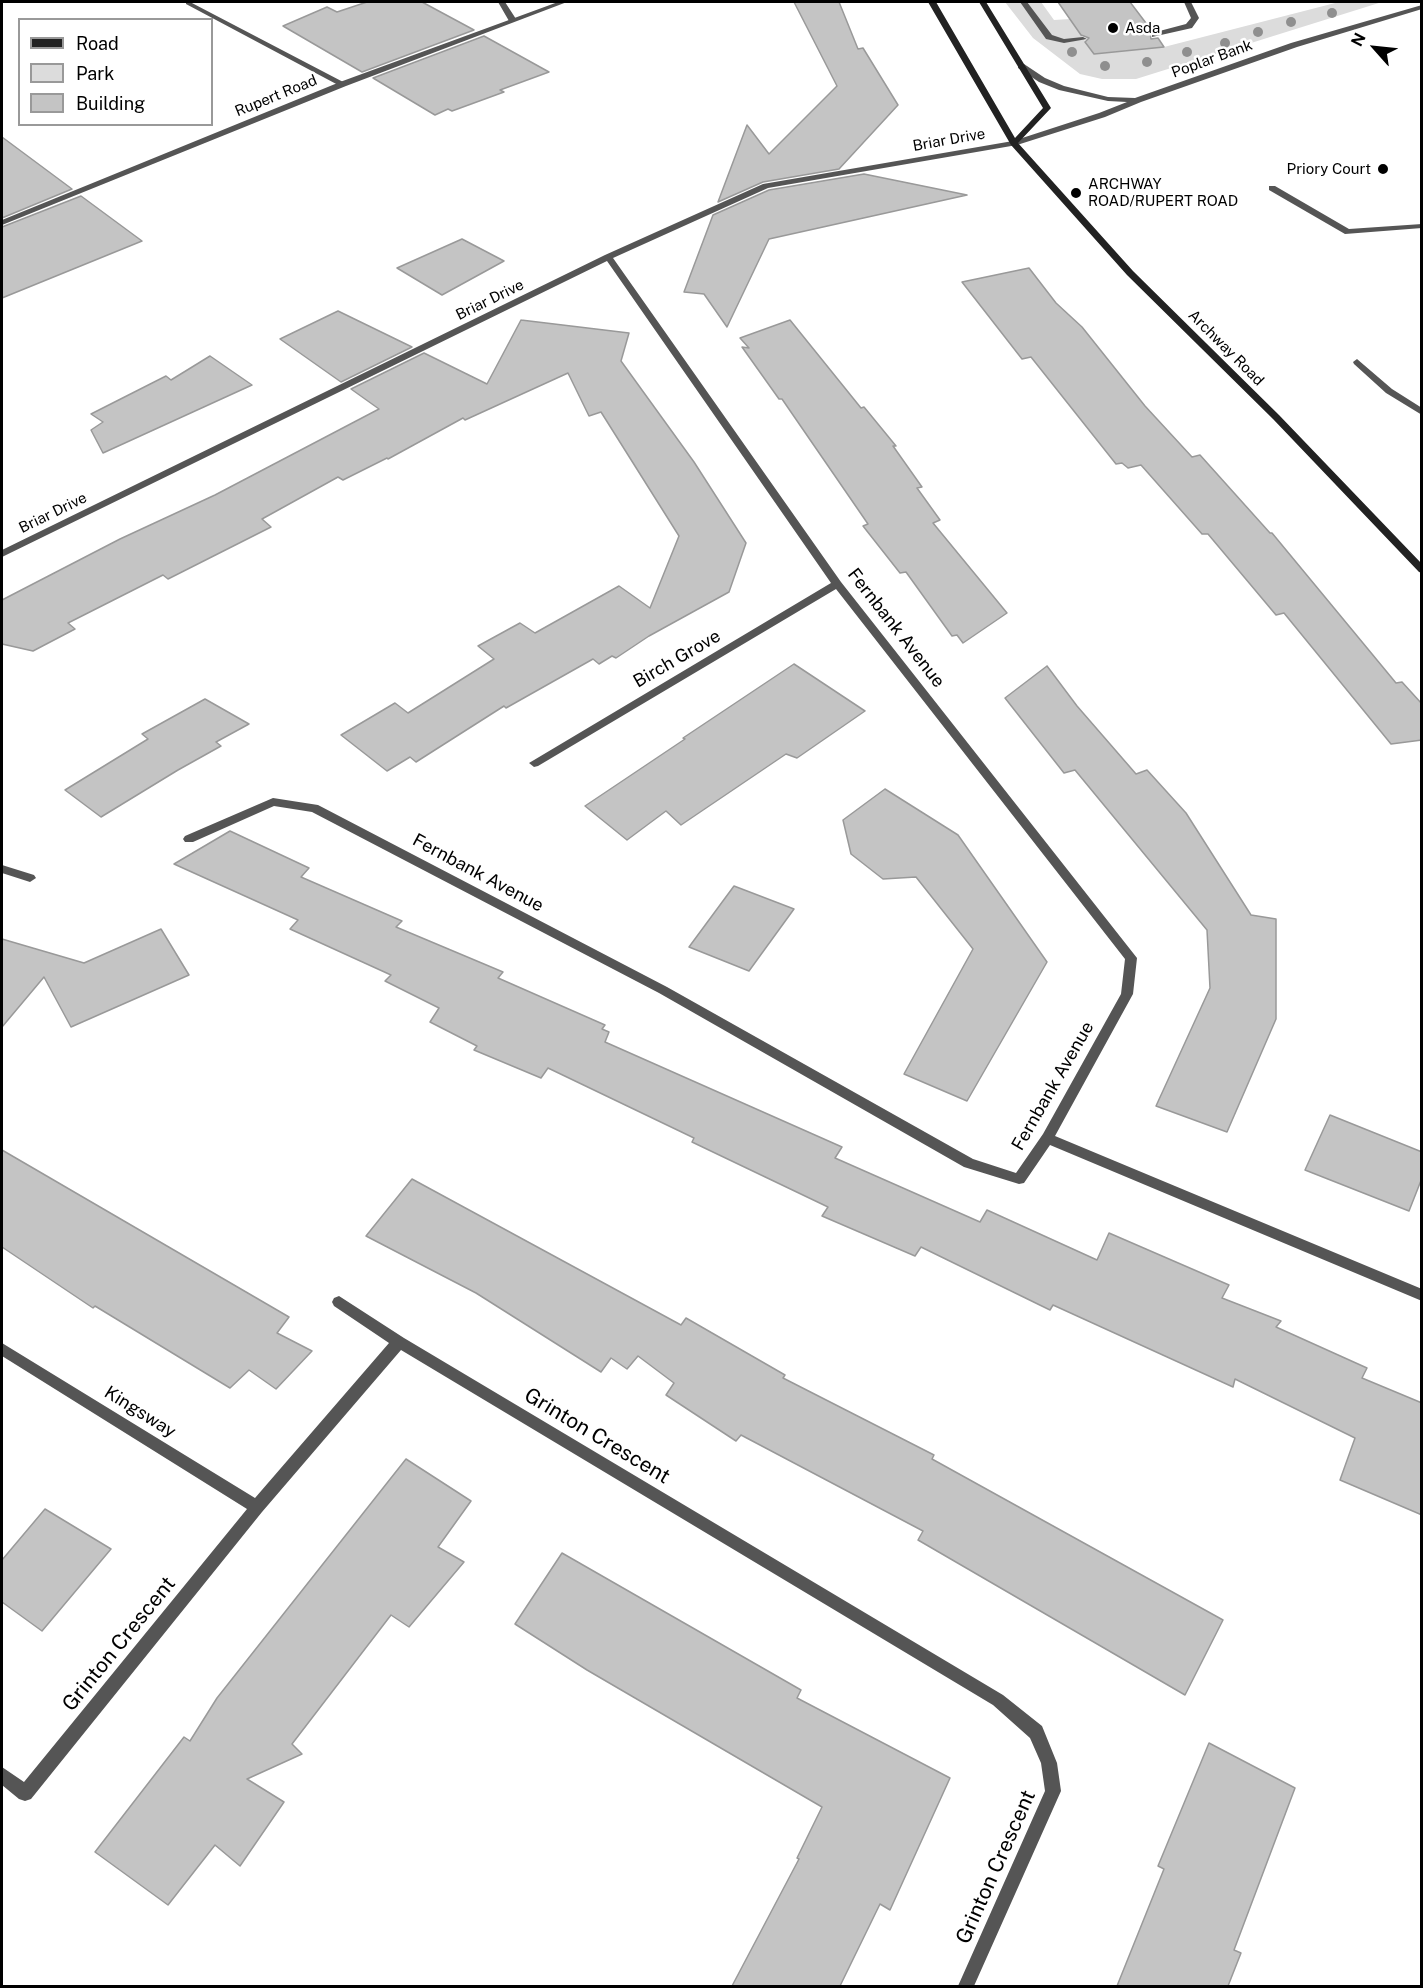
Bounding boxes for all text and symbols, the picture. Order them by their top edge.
legend [18,18,213,126]
north arrow [1345,18,1405,78]
place label: Asda [1125,19,1160,37]
marker: Asda [1106,21,1120,35]
text: N [1347,30,1370,49]
text: Road [76,33,119,54]
street label: Poplar Bank [1169,36,1255,82]
text: Park [76,63,114,84]
street label: Rupert Road [232,71,320,121]
text: Building [76,93,145,114]
street label: Briar Drive [911,125,987,155]
place label: Priory Court [1287,160,1371,178]
marker: Priory Court [1376,162,1390,176]
place label: ARCHWAY ROAD/RUPERT ROAD [1088,175,1238,210]
marker: ARCHWAY ROAD/RUPERT ROAD [1069,186,1083,200]
street label: Briar Drive [453,276,527,324]
street label: Archway Road [1184,306,1268,390]
street label: Briar Drive [16,489,90,537]
street label: Fernbank Avenue [843,564,949,692]
street label: Birch Grove [630,625,724,693]
street label: Fernbank Avenue [409,829,547,917]
street label: Fernbank Avenue [1007,1018,1099,1154]
street label: Kingsway [100,1382,180,1442]
street label: Grinton Crescent [520,1383,674,1489]
street label: Grinton Crescent [57,1572,181,1716]
street label: Grinton Crescent [951,1786,1041,1948]

